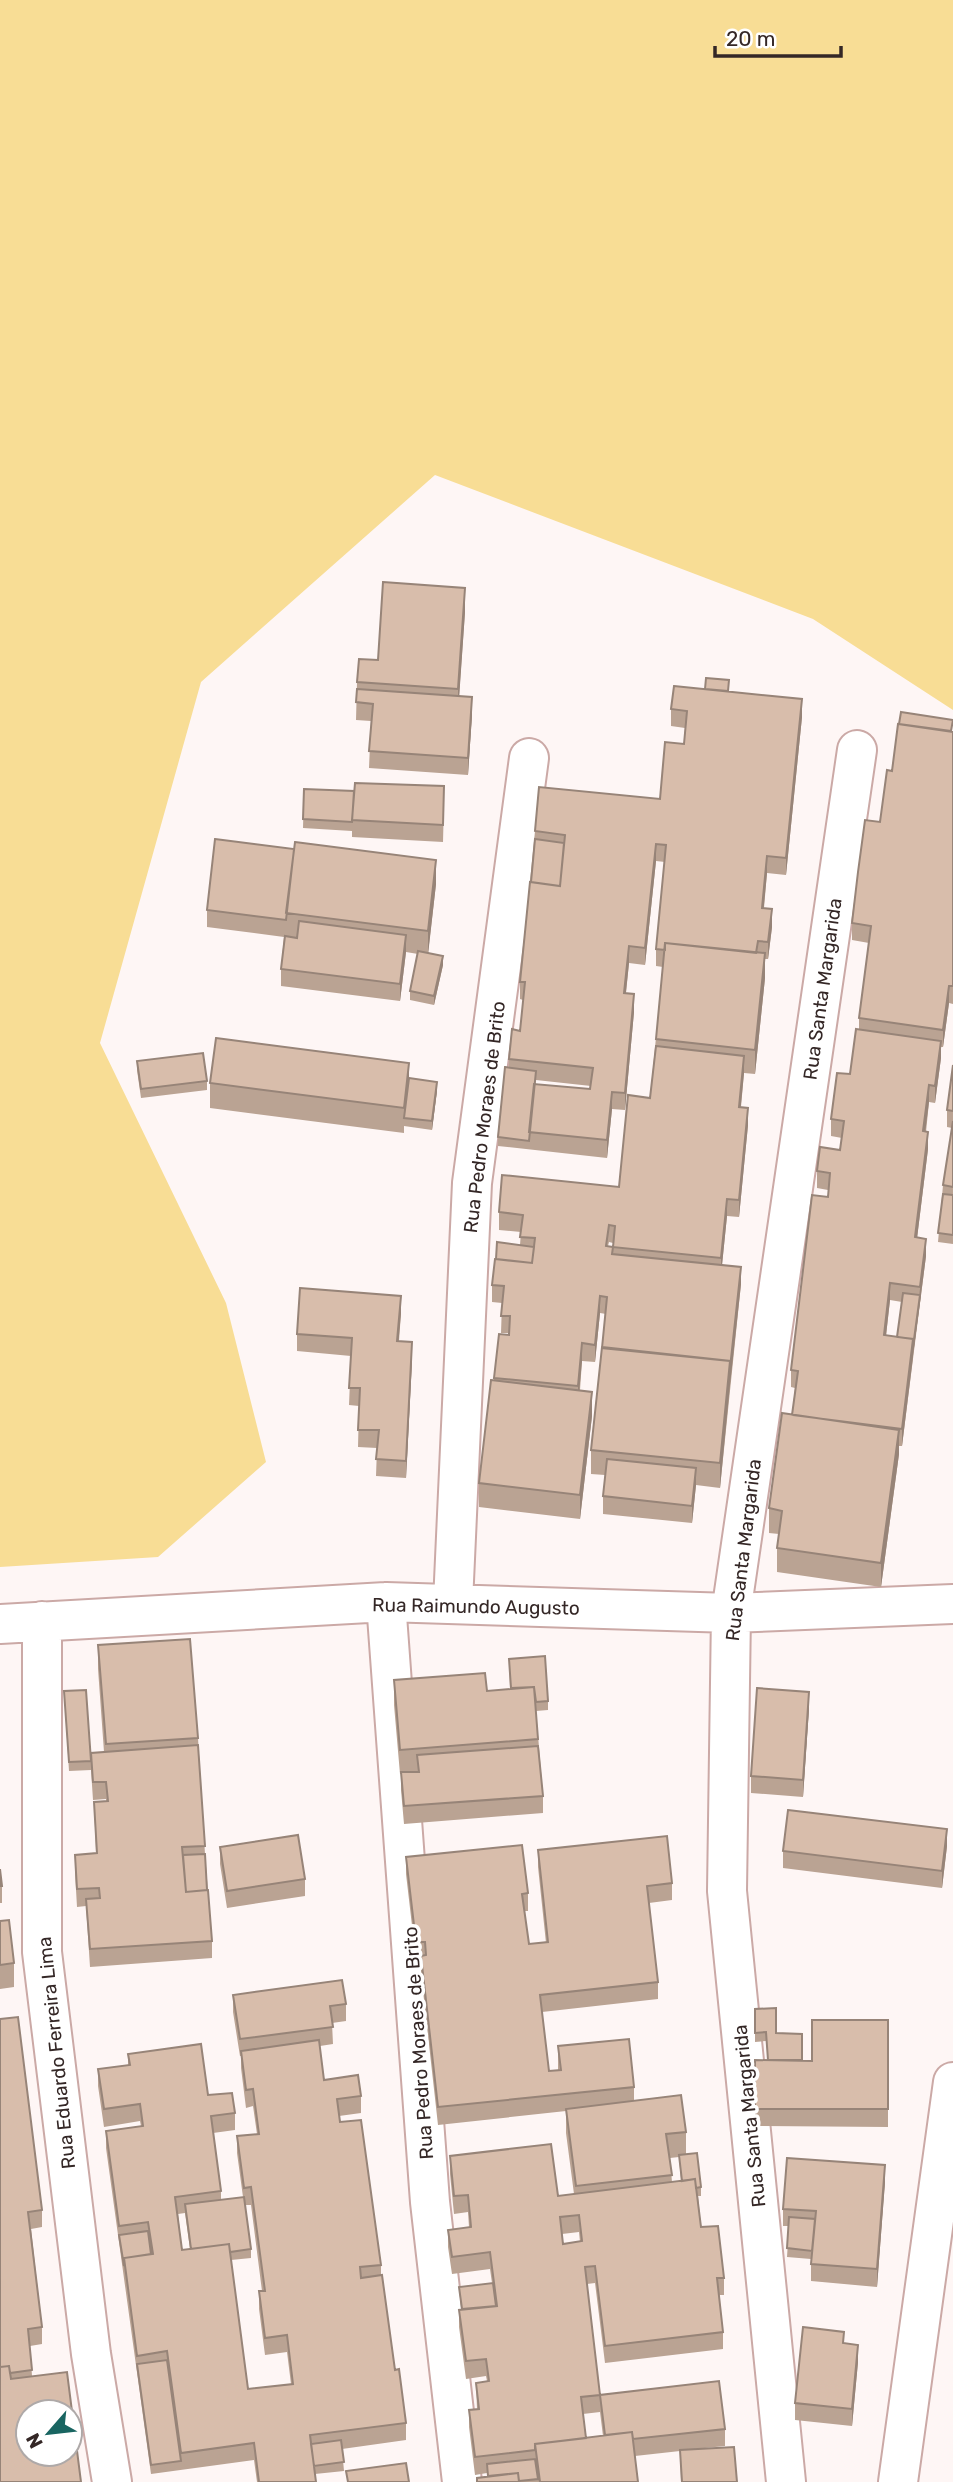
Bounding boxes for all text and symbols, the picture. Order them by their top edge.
scale bar [715,14,841,58]
text: 20 m [726,26,775,51]
street label: Rua Santa Margarida [798,897,847,1081]
street label: Rua Pedro Moraes de Brito [459,1000,510,1234]
street label: Rua Santa Margarida [721,1458,766,1642]
street label: Rua Raimundo Augusto [372,1593,580,1620]
street label: Rua Pedro Moraes de Brito [399,1926,438,2160]
street label: Rua Eduardo Ferreira Lima [33,1936,80,2170]
street label: Rua Santa Margarida [728,2024,771,2208]
north arrow [14,2398,84,2468]
text: N [21,2429,48,2452]

